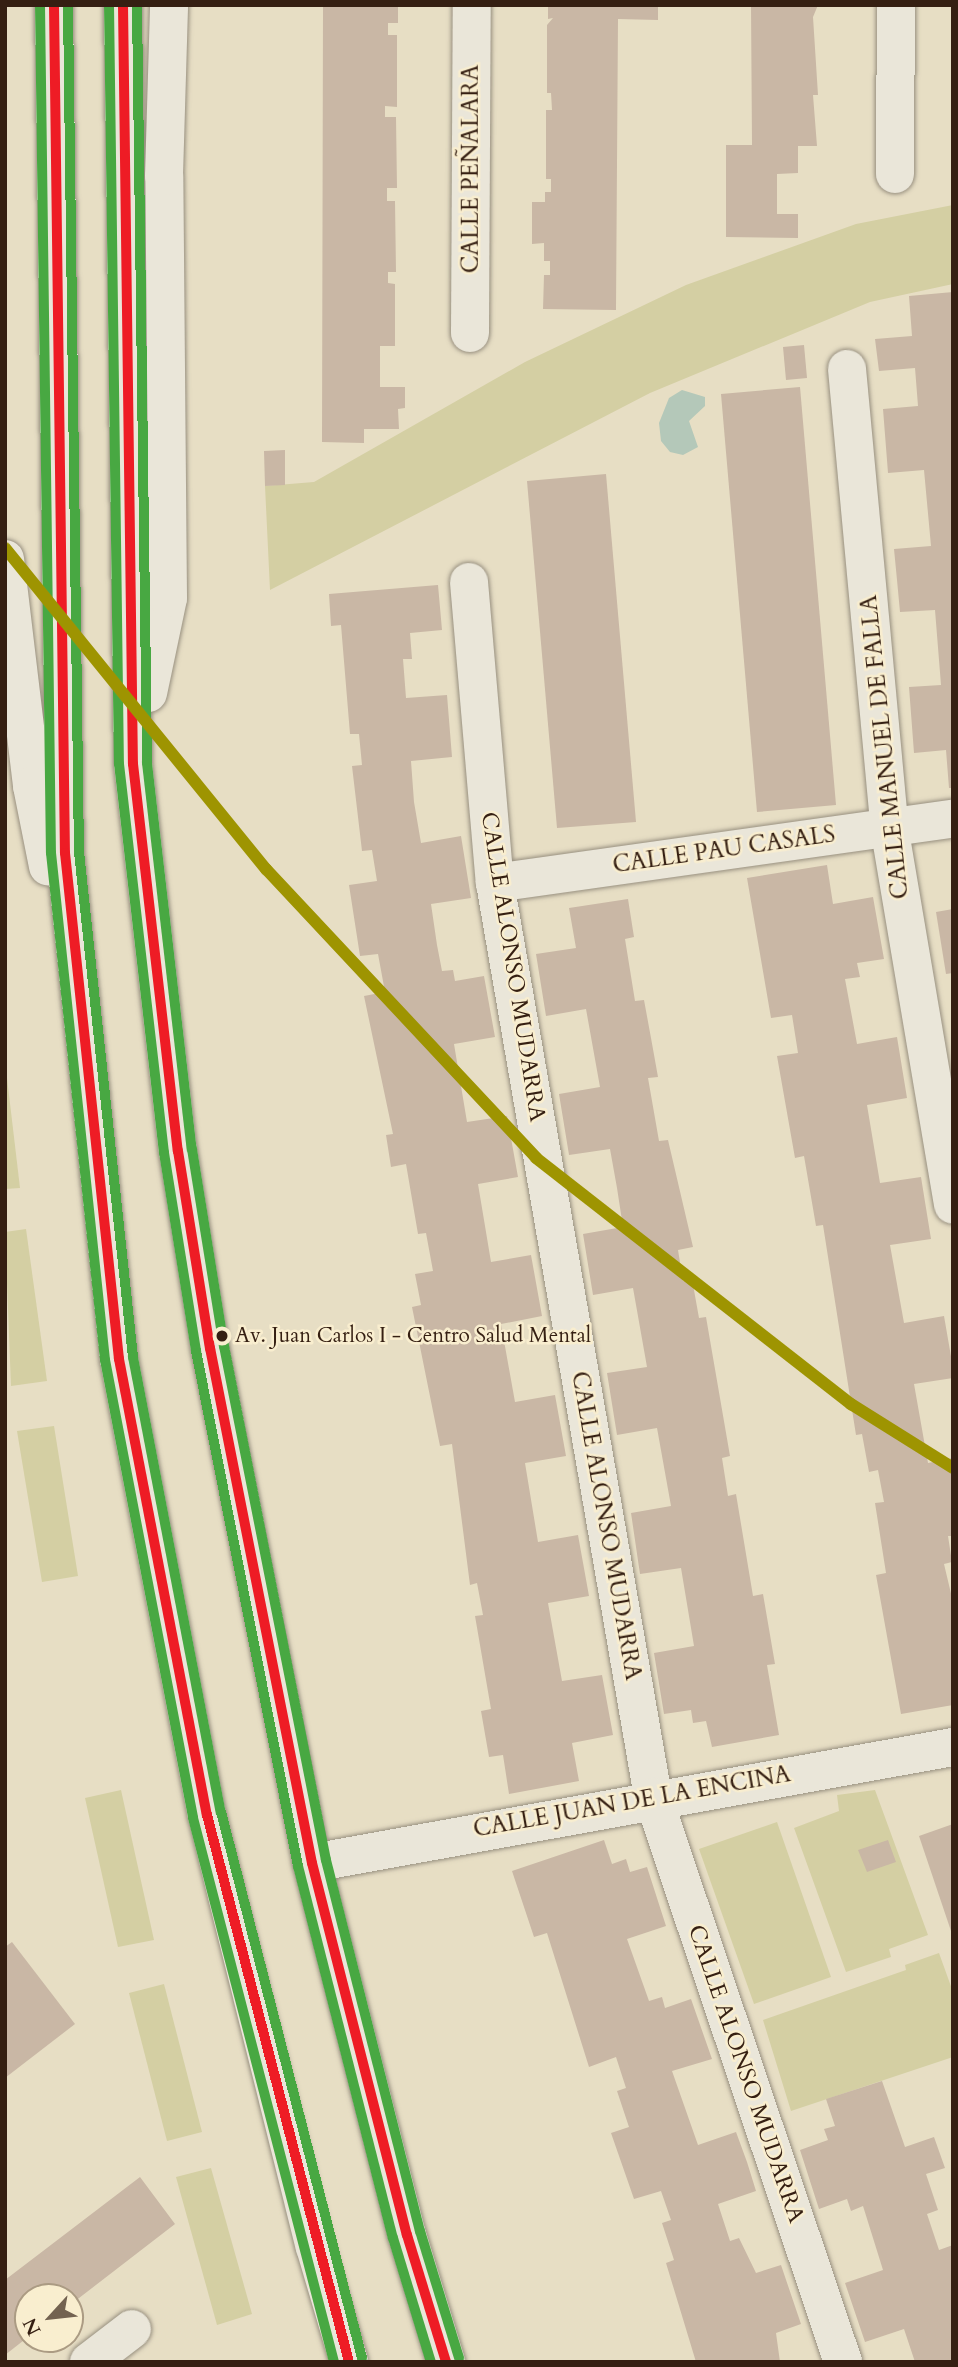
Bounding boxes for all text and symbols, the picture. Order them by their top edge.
street label: CALLE PEÑALARA [457,65,485,273]
street label: CALLE MANUEL DE FALLA [855,594,915,900]
street label: CALLE ALONSO MUDARRA [475,810,551,1124]
street label: CALLE PAU CASALS [611,821,837,879]
place label: Av. Juan Carlos I - Centro Salud Mental [235,1323,591,1349]
marker: Av. Juan Carlos I - Centro Salud Mental [215,1329,229,1343]
street label: CALLE ALONSO MUDARRA [565,1369,647,1683]
street label: CALLE JUAN DE LA ENCINA [471,1760,793,1844]
street label: CALLE ALONSO MUDARRA [682,1921,810,2227]
north arrow [14,2283,84,2353]
text: N [17,2313,47,2340]

